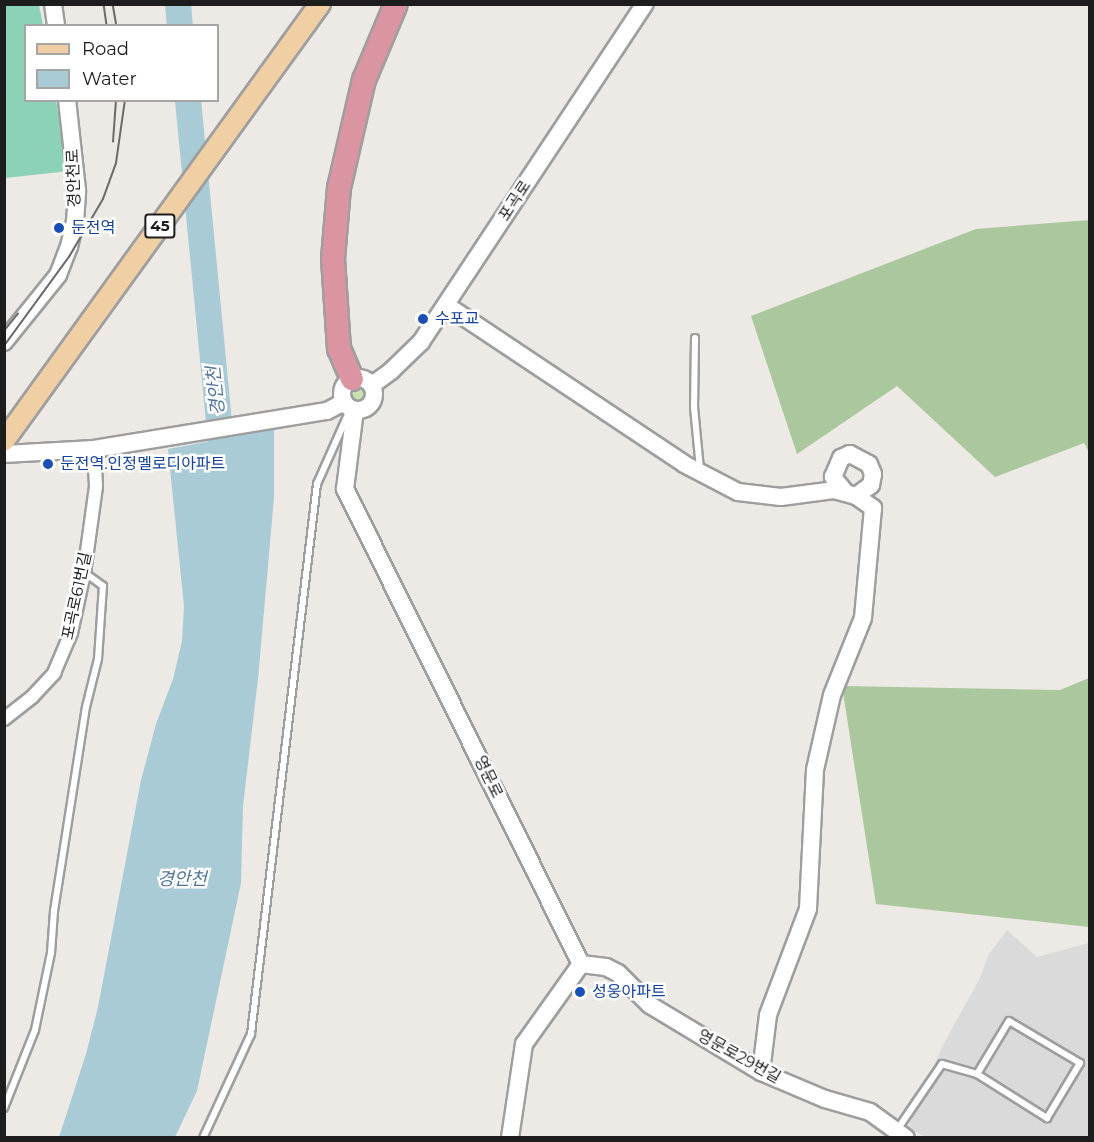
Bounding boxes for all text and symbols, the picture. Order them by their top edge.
legend [24,24,219,102]
text: Road [82,38,129,60]
text: Water [82,68,137,90]
street label: 경안천로 [63,148,85,208]
street label: 포곡로 [495,177,535,225]
road number: 45 [144,214,176,238]
place label: 둔전역 [71,218,115,238]
marker: 둔전역 [52,221,66,235]
place label: 수포교 [435,309,479,329]
marker: 수포교 [416,312,430,326]
water label: 경안천 [203,365,229,417]
place label: 둔전역.인정멜로디아파트 [60,454,225,474]
marker: 둔전역.인정멜로디아파트 [41,457,55,471]
street label: 포곡로61번길 [58,550,96,642]
street label: 영문로 [470,753,506,801]
water label: 경안천 [157,868,207,890]
place label: 성웅아파트 [592,982,666,1002]
marker: 성웅아파트 [573,985,587,999]
street label: 영문로29번길 [694,1026,784,1088]

